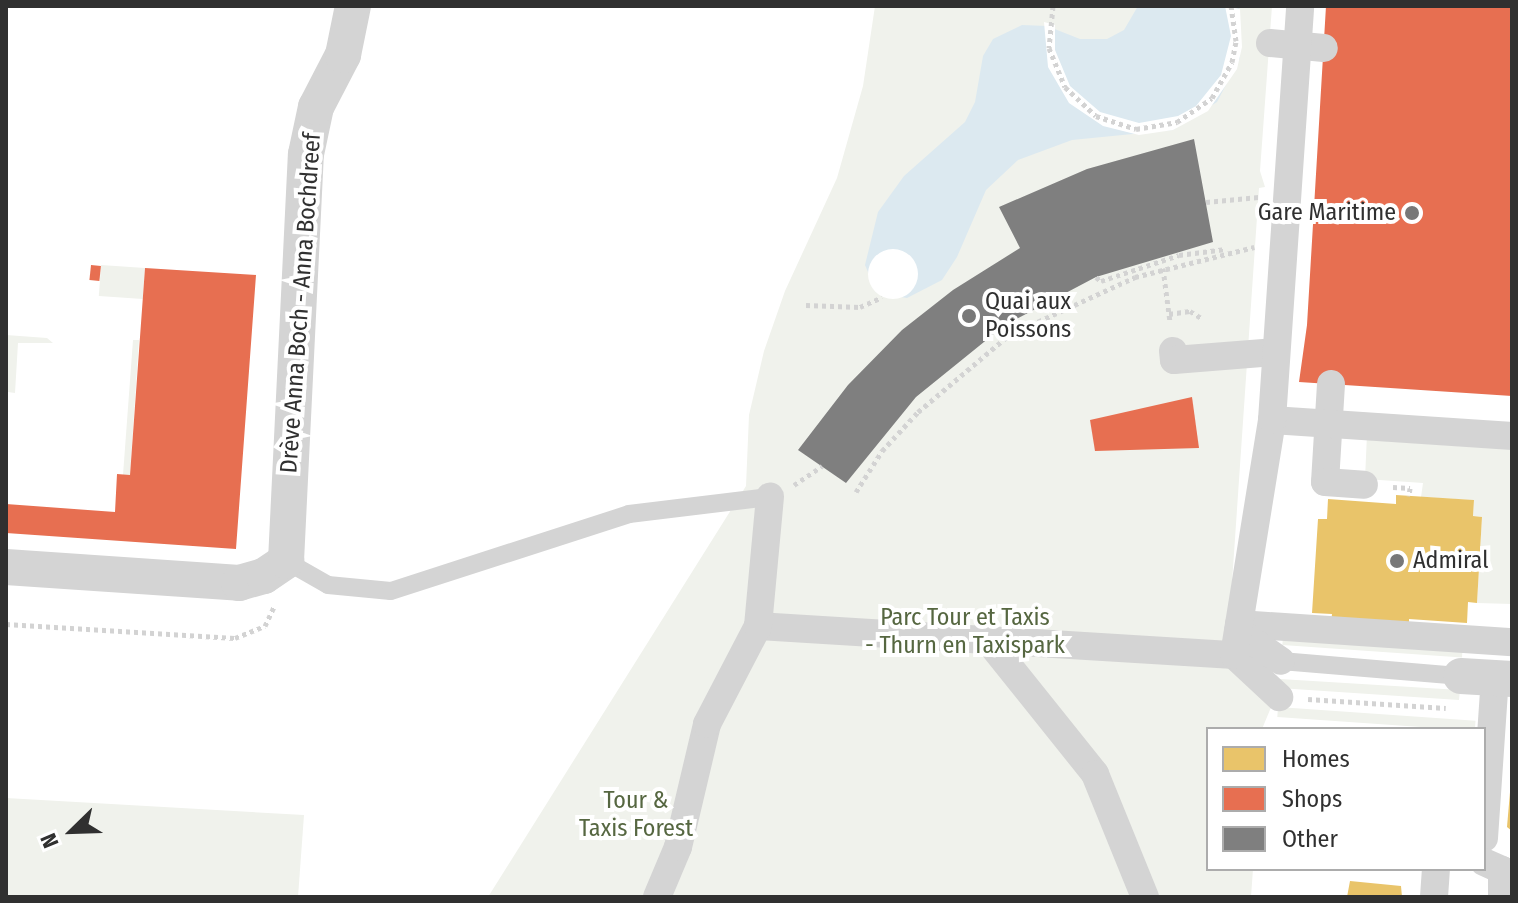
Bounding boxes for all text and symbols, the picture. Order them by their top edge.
street label: Drève Anna Boch - Anna Bochdreef [275,132,327,474]
place label: Gare Maritime [1258,199,1396,227]
marker: Gare Maritime [1403,204,1421,222]
place label: Quai aux Poissons [985,288,1071,344]
marker: Quai aux Poissons [960,307,978,325]
place label: Admiral [1413,547,1488,575]
marker: Admiral [1388,552,1406,570]
park label: Parc Tour et Taxis - Thurn en Taxispark [865,604,1065,660]
legend [1206,727,1486,871]
text: Homes [1282,745,1350,773]
text: Shops [1282,785,1342,813]
park label: Tour & Taxis Forest [579,787,693,843]
north arrow [32,791,112,871]
text: Other [1282,825,1338,853]
text: N [34,829,64,852]

